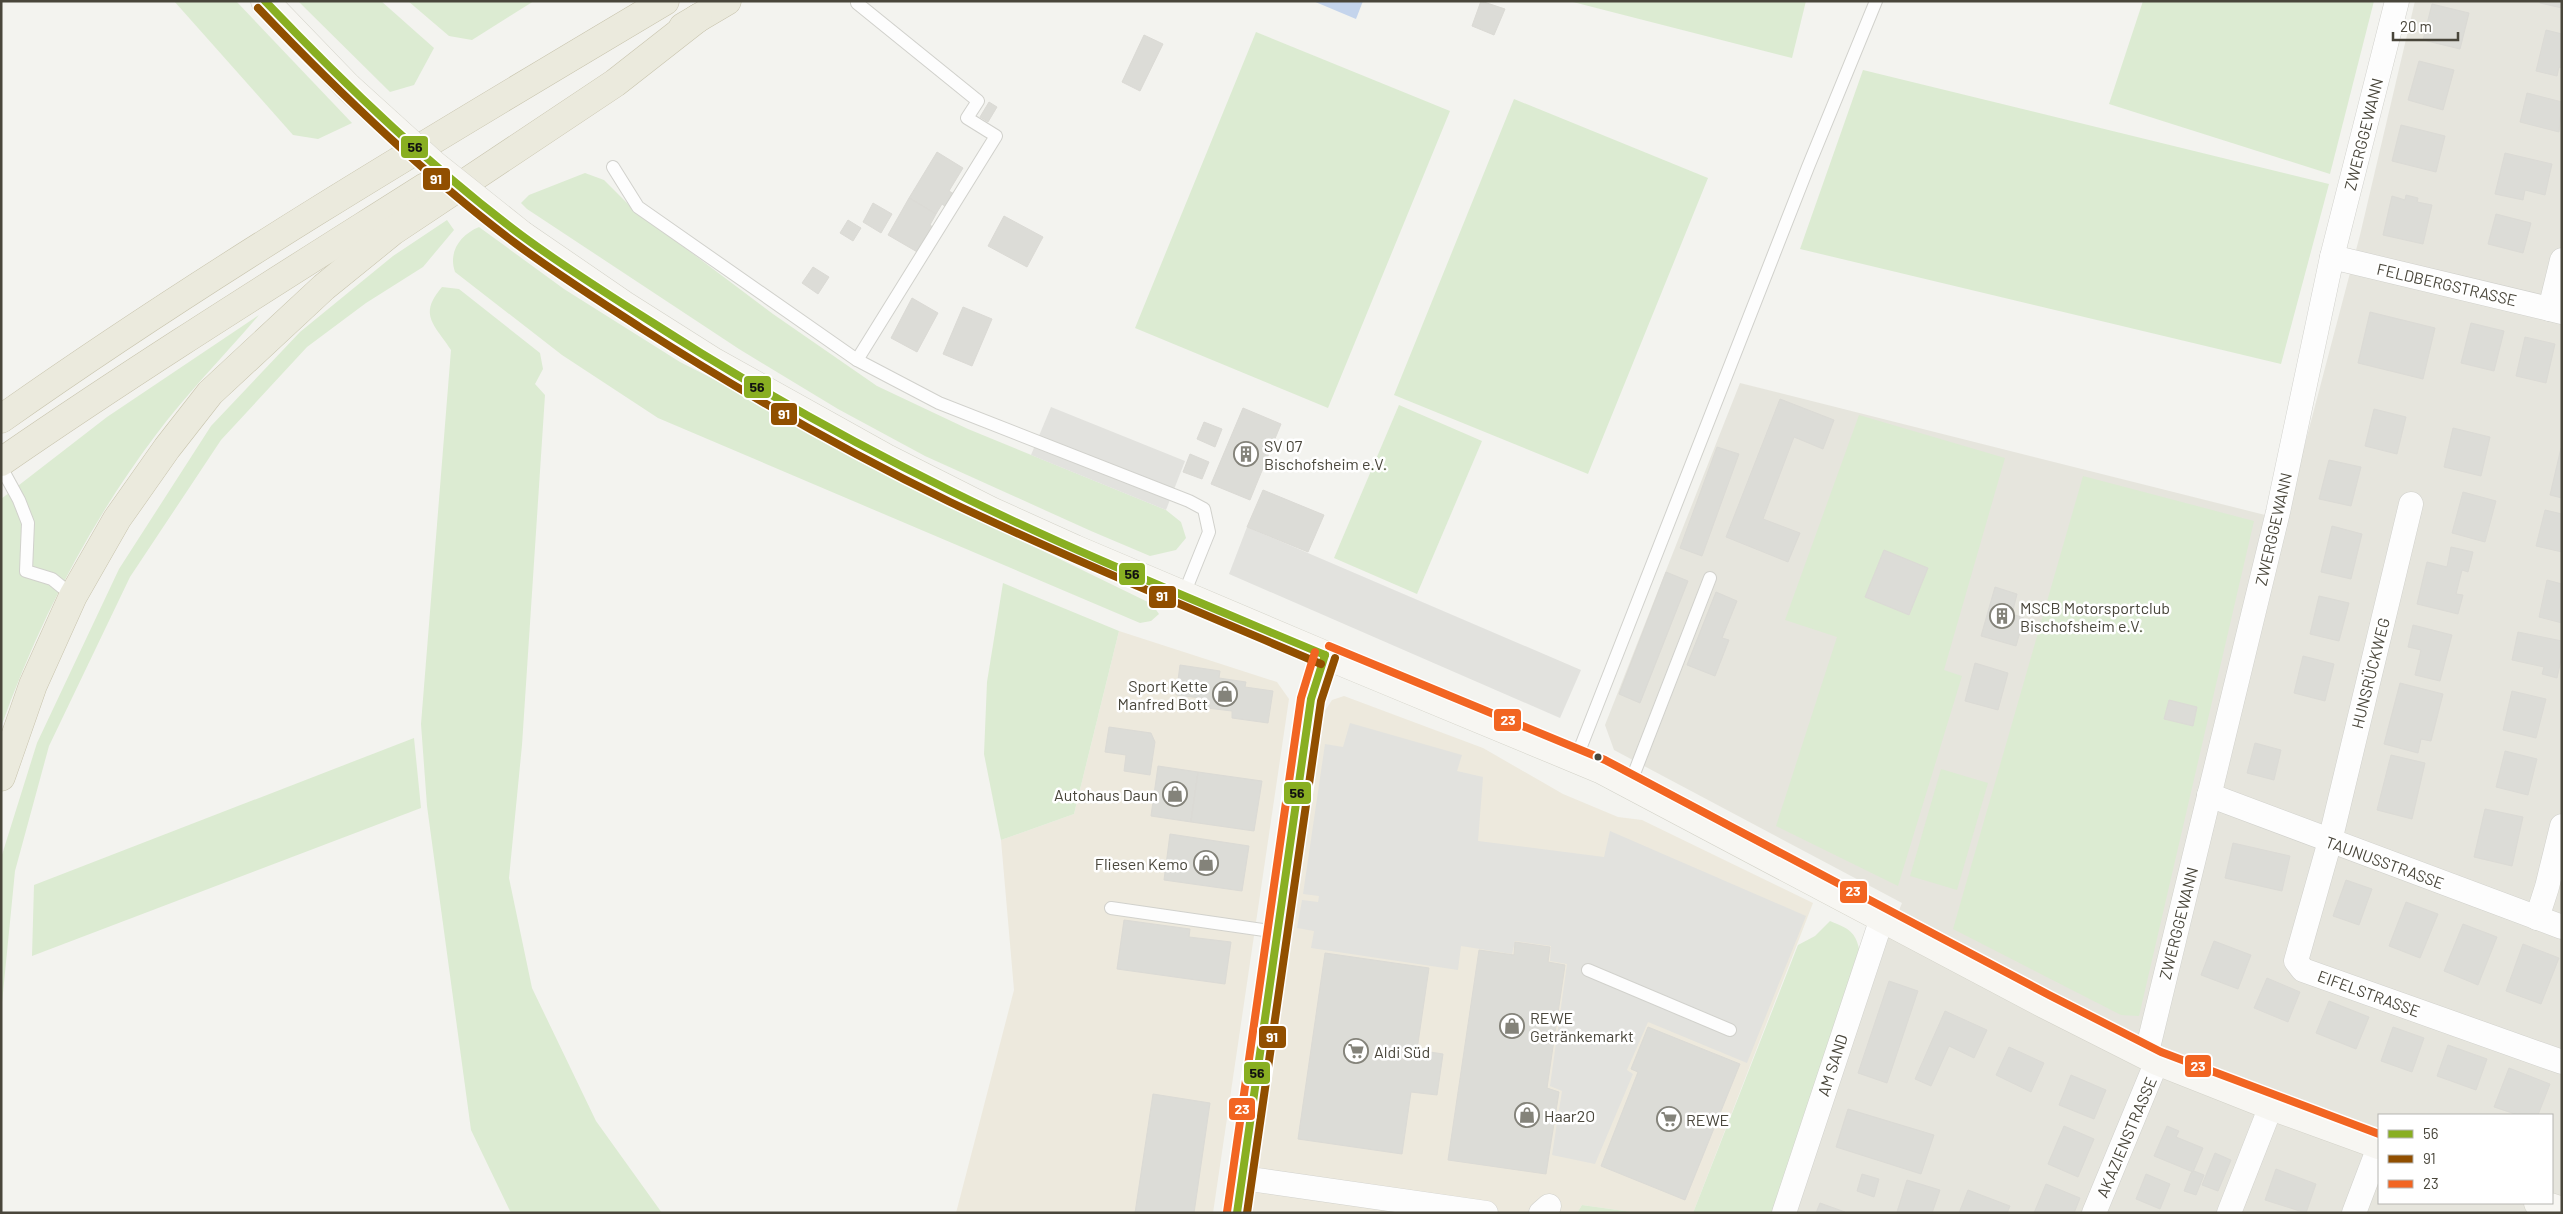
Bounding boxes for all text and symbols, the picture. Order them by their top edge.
scale bar [2393,10,2458,42]
text: 20 m [2400,17,2432,35]
street label: ZWERGGEWANN [2340,76,2386,192]
line badge: 56 [400,135,429,159]
text: 56 [407,138,423,155]
line badge: 91 [422,167,451,191]
text: 91 [430,170,442,187]
street label: FELDBERGSTRASSE [2375,259,2519,309]
line badge: 56 [743,375,772,399]
text: 56 [749,378,765,395]
line badge: 91 [770,402,798,426]
text: 91 [778,405,790,422]
place label: SV 07 Bischofsheim e.V. [1264,436,1387,473]
building icon: SV 07 Bischofsheim e.V. [1233,441,1259,467]
street label: ZWERGGEWANN [2251,471,2295,587]
line badge: 56 [1118,562,1146,586]
text: 56 [1124,565,1140,582]
line badge: 91 [1148,585,1177,609]
text: 91 [1156,587,1168,604]
place label: MSCB Motorsportclub Bischofsheim e.V. [2020,598,2170,635]
building icon: MSCB Motorsportclub Bischofsheim e.V. [1989,603,2015,629]
street label: HUNSRÜCKWEG [2347,616,2393,730]
place label: Sport Kette Manfred Bott [1118,676,1208,713]
shop icon: Sport Kette Manfred Bott [1212,681,1238,707]
line badge: 23 [1493,708,1522,732]
text: 23 [1500,711,1516,728]
unlabelled marker [1593,752,1603,762]
shop icon: Autohaus Daun [1162,781,1188,807]
line badge: 56 [1283,781,1312,805]
text: 56 [1289,784,1305,801]
place label: Autohaus Daun [1054,785,1158,804]
street label: TAUNUSSTRASSE [2323,832,2447,892]
shop icon: Fliesen Kemo [1193,850,1219,876]
place label: Fliesen Kemo [1095,854,1188,873]
street label: ZWERGGEWANN [2155,865,2201,981]
line badge: 23 [1839,880,1868,904]
text: 23 [1845,882,1861,899]
street label: EIFELSTRASSE [2315,966,2423,1020]
place label: REWE Getränkemarkt [1530,1008,1634,1045]
shop icon: REWE Getränkemarkt [1499,1013,1525,1039]
line badge: 91 [1258,1025,1287,1049]
text: 91 [1266,1028,1278,1045]
street label: AM SAND [1813,1032,1851,1098]
supermarket icon: Aldi Süd [1343,1038,1369,1064]
place label: Aldi Süd [1374,1042,1430,1061]
line badge: 23 [2184,1054,2212,1078]
text: 23 [2190,1057,2206,1074]
line badge: 56 [1243,1061,1271,1085]
text: 56 [1249,1064,1265,1081]
street label: AKAZIENSTRASSE [2092,1074,2160,1200]
line badge: 23 [1228,1097,1256,1121]
text: 23 [1234,1100,1250,1117]
shop icon: Haar2O [1514,1102,1540,1128]
place label: Haar2O [1544,1106,1595,1125]
supermarket icon: REWE [1656,1106,1682,1132]
place label: REWE [1686,1110,1729,1129]
legend [2378,1114,2553,1204]
text: 56 [2423,1124,2438,1142]
text: 91 [2423,1149,2436,1167]
text: 23 [2423,1174,2439,1192]

